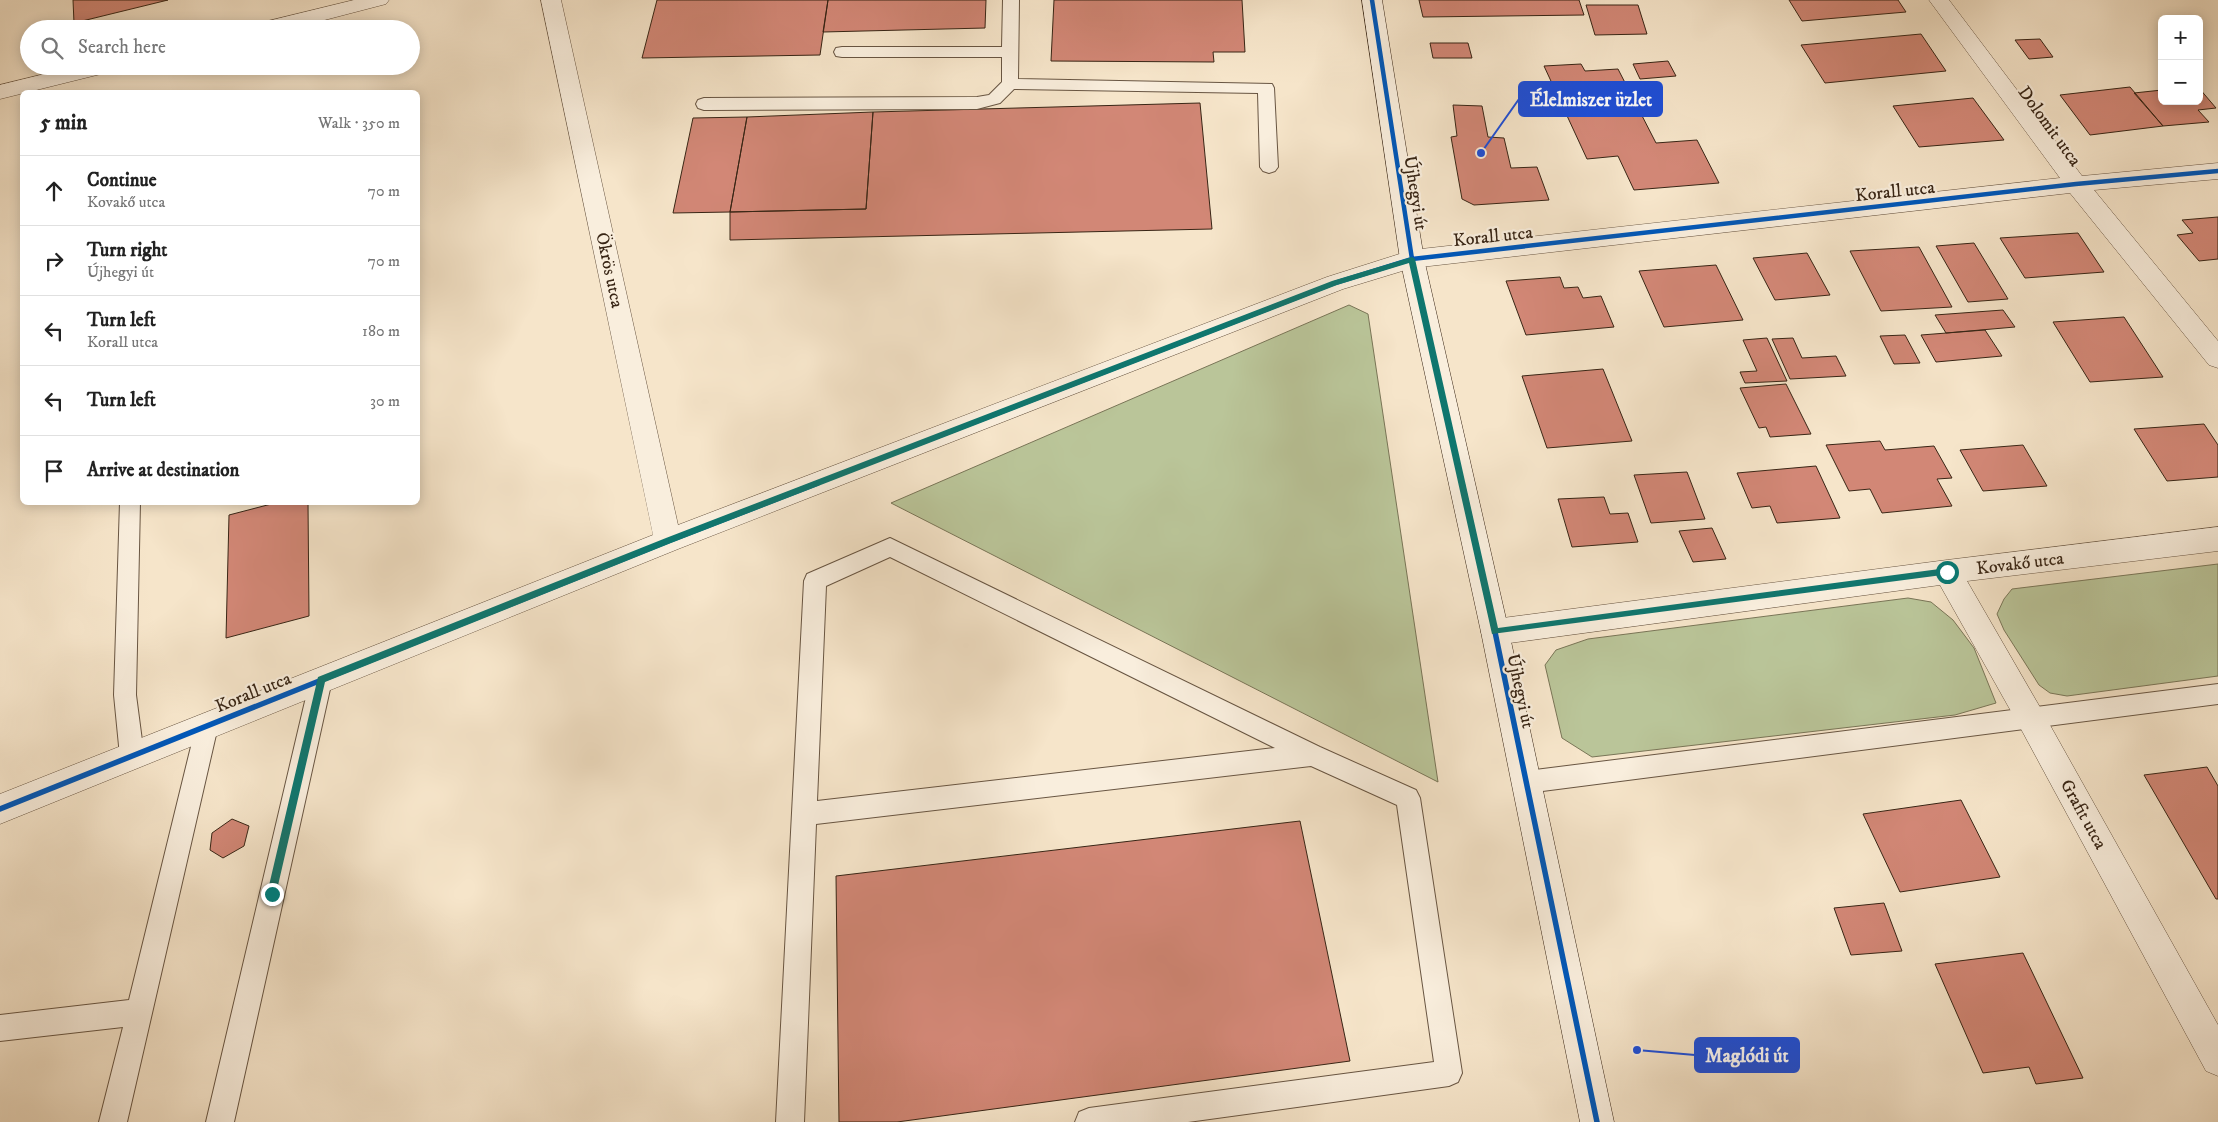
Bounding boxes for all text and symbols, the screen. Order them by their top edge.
map controls [2158,15,2203,105]
button: + [2158,15,2203,60]
search box [20,20,420,75]
icon: search [38,34,66,62]
text: Search here [78,36,166,59]
button: − [2158,60,2203,105]
callout: Élelmiszer üzlet [1519,82,1662,116]
street label: Dolomit utca [2013,82,2086,171]
text: Élelmiszer üzlet [1530,87,1653,112]
text: 5 min [40,110,87,136]
text: Walk · 350 m [318,113,400,133]
street label: Újhegyi út [1398,154,1433,232]
text: Continue [87,169,157,192]
icon: ahead [40,177,68,205]
street label: Korall utca [1854,177,1936,207]
text: 70 m [368,181,400,201]
text: Kovakő utca [87,192,165,212]
street label: Korall utca [1452,222,1534,252]
street label: Ökrös utca [590,230,628,310]
text: Turn right [87,239,167,262]
icon: right [40,247,68,275]
text: 70 m [368,251,400,271]
text: Újhegyi út [87,262,154,282]
text: Turn left [87,309,156,332]
icon: left [40,317,68,345]
text: 180 m [362,321,400,341]
text: Korall utca [87,332,158,352]
icon: left [40,387,68,415]
text: Turn left [87,389,156,412]
text: 30 m [370,391,400,411]
icon: arrive [40,457,68,485]
text: Arrive at destination [87,459,239,482]
street label: Kovakő utca [1975,548,2065,580]
route start [1936,561,1959,584]
street label: Újhegyi út [1501,652,1540,731]
street label: Korall utca [212,668,295,718]
street label: Grafit utca [2055,776,2111,854]
route end [261,883,284,906]
callout: Maglódi út [1695,1038,1799,1072]
text: Maglódi út [1705,1045,1790,1068]

